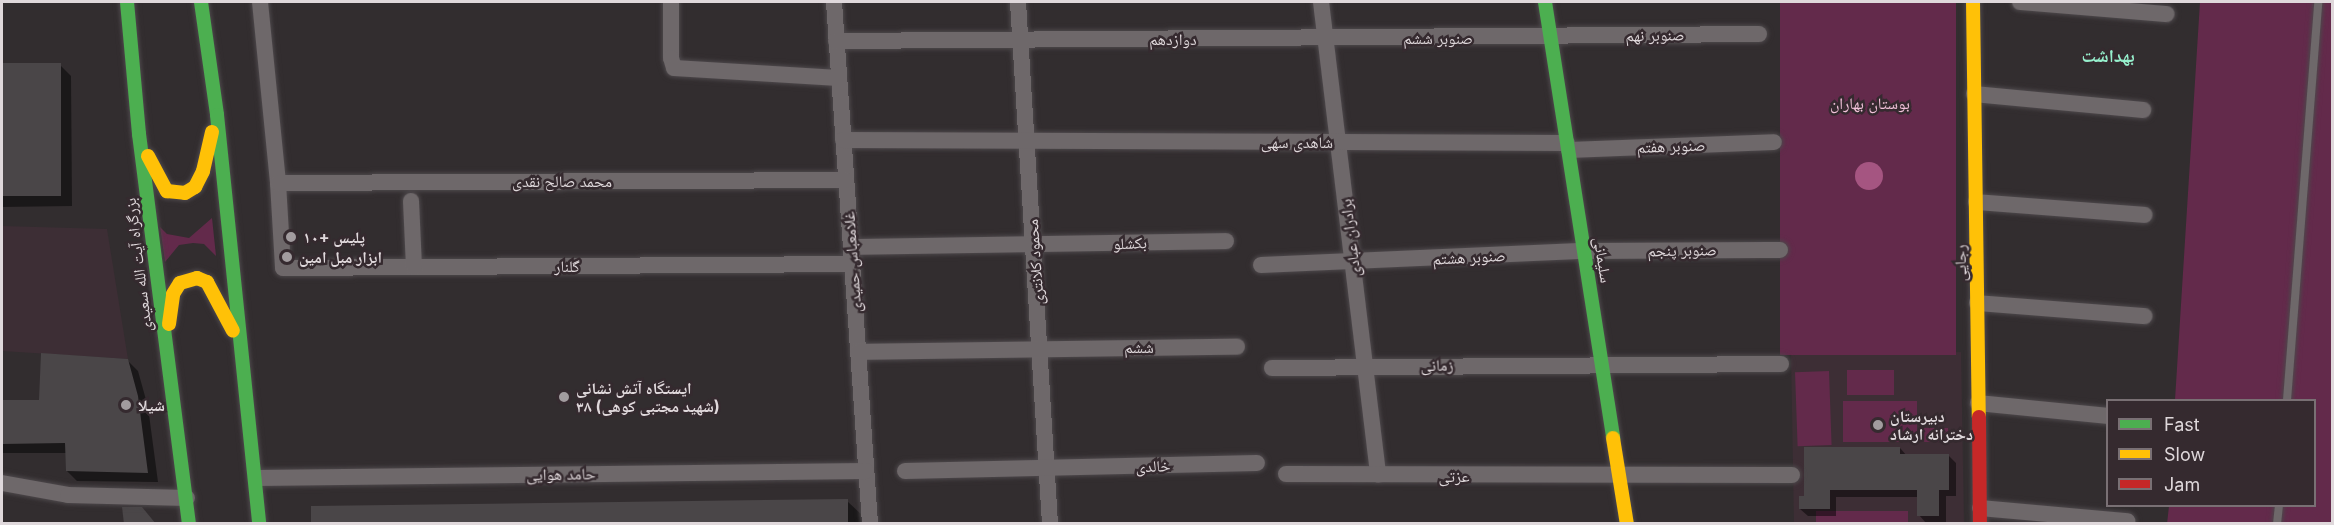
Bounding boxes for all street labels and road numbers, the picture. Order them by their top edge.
street label: صنوبر نهم [1625,25,1685,45]
street label: صنوبر ششم [1403,28,1473,48]
street label: دوازدهم [1149,29,1197,49]
street label: شاهدی سهی [1261,132,1333,152]
street label: صنوبر هفتم [1636,135,1706,157]
street label: محمد صالح نقدی [512,171,612,191]
street label: بزرگراه آیت الله سعیدی [120,197,156,333]
street label: برادران عبادی [1336,198,1364,278]
street label: غلامعباس حمیدی [839,211,865,313]
street label: محمود کلانتری [1022,218,1048,306]
street label: بکشلو [1113,233,1147,253]
street label: سلیمانی [1590,236,1616,284]
street label: صنوبر پنجم [1647,240,1717,260]
street label: رجایی [1950,244,1970,282]
street label: صنوبر هشتم [1432,246,1506,268]
street label: گلنار [554,256,580,276]
street label: ششم [1124,337,1154,357]
street label: زمانی [1420,355,1454,375]
street label: خالدی [1135,456,1171,476]
street label: حامد هوایی [526,464,596,484]
street label: عزتی [1438,466,1470,486]

